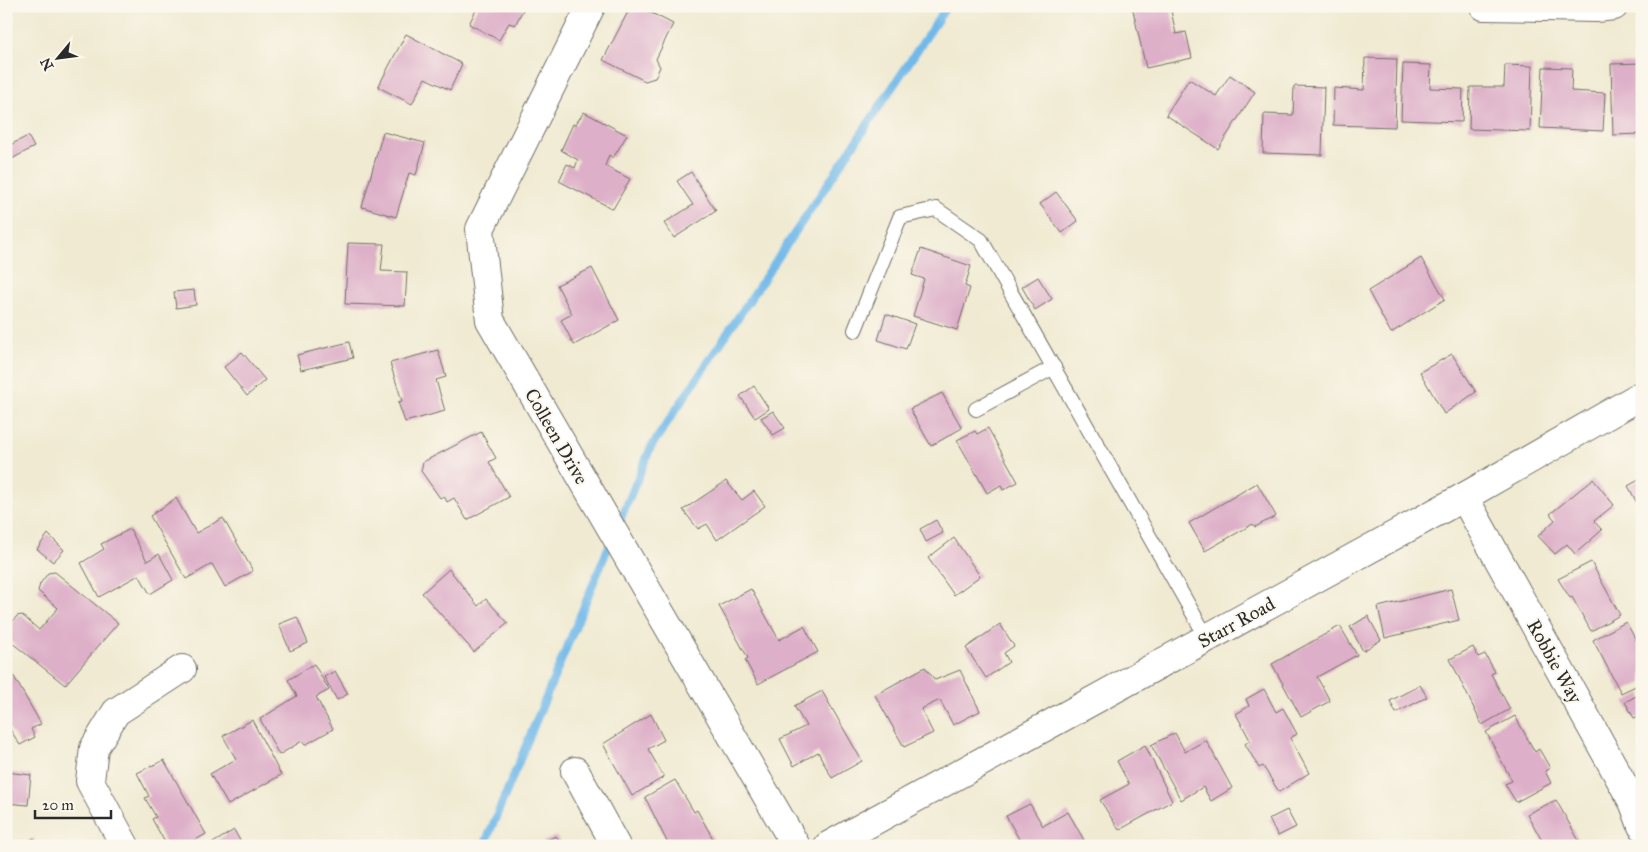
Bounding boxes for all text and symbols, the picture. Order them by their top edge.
north arrow [32,32,82,82]
text: N [37,55,57,73]
street label: Colleen Drive [520,384,593,488]
street label: Starr Road [1194,592,1279,653]
street label: Robbie Way [1522,615,1588,708]
scale bar [35,787,111,819]
text: 20 m [42,796,74,814]

